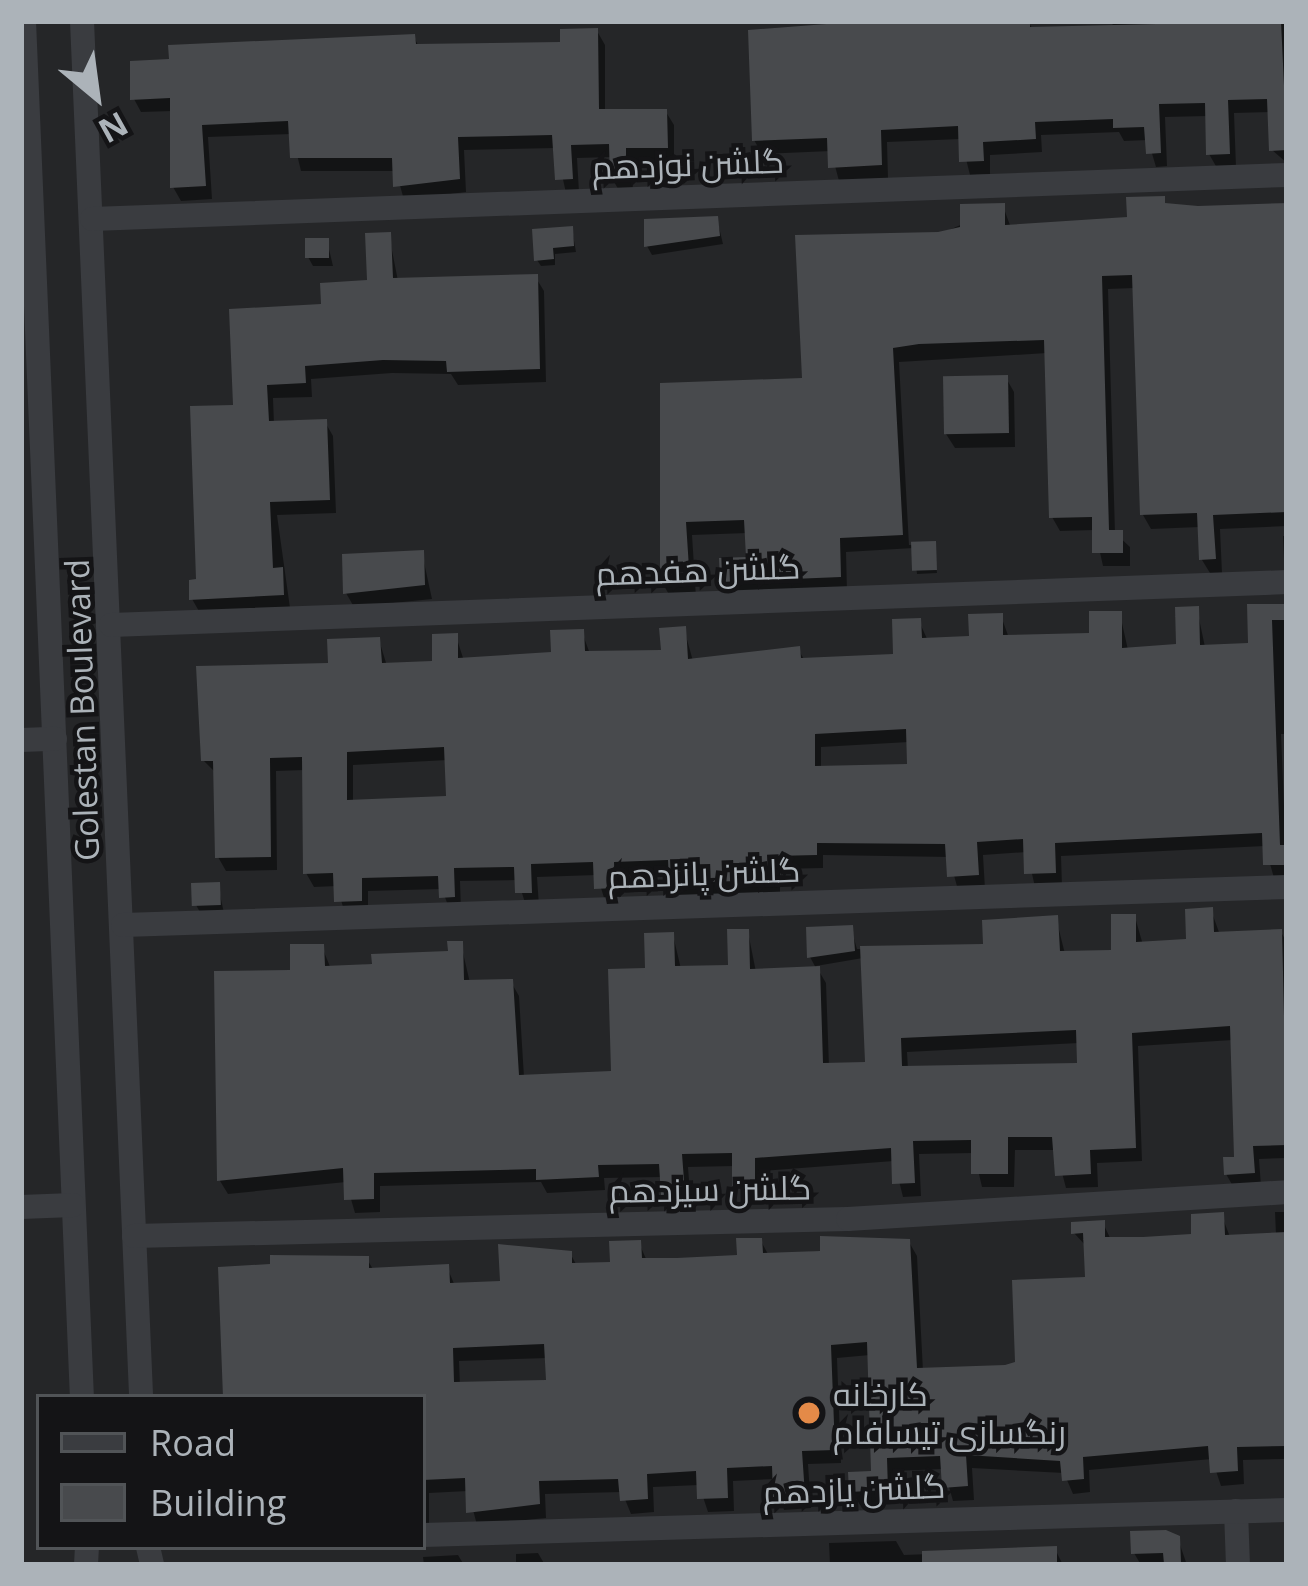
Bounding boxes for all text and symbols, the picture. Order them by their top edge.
north arrow [36,36,156,156]
text: N [91,102,136,154]
street label: گلشن نوزدهم [591,141,785,187]
street label: گلشن هفدهم [595,547,801,593]
street label: Golestan Boulevard [57,558,107,862]
street label: گلشن پانزدهم [607,850,801,896]
street label: گلشن سیزدهم [608,1167,812,1211]
place label: کارخانه رنگسازی تیسافام [833,1374,1066,1452]
legend [36,1394,426,1550]
marker: کارخانه رنگسازی تیسافام [796,1400,822,1426]
text: Road [150,1418,236,1467]
street label: گلشن یازدهم [762,1466,946,1512]
text: Building [150,1478,286,1527]

